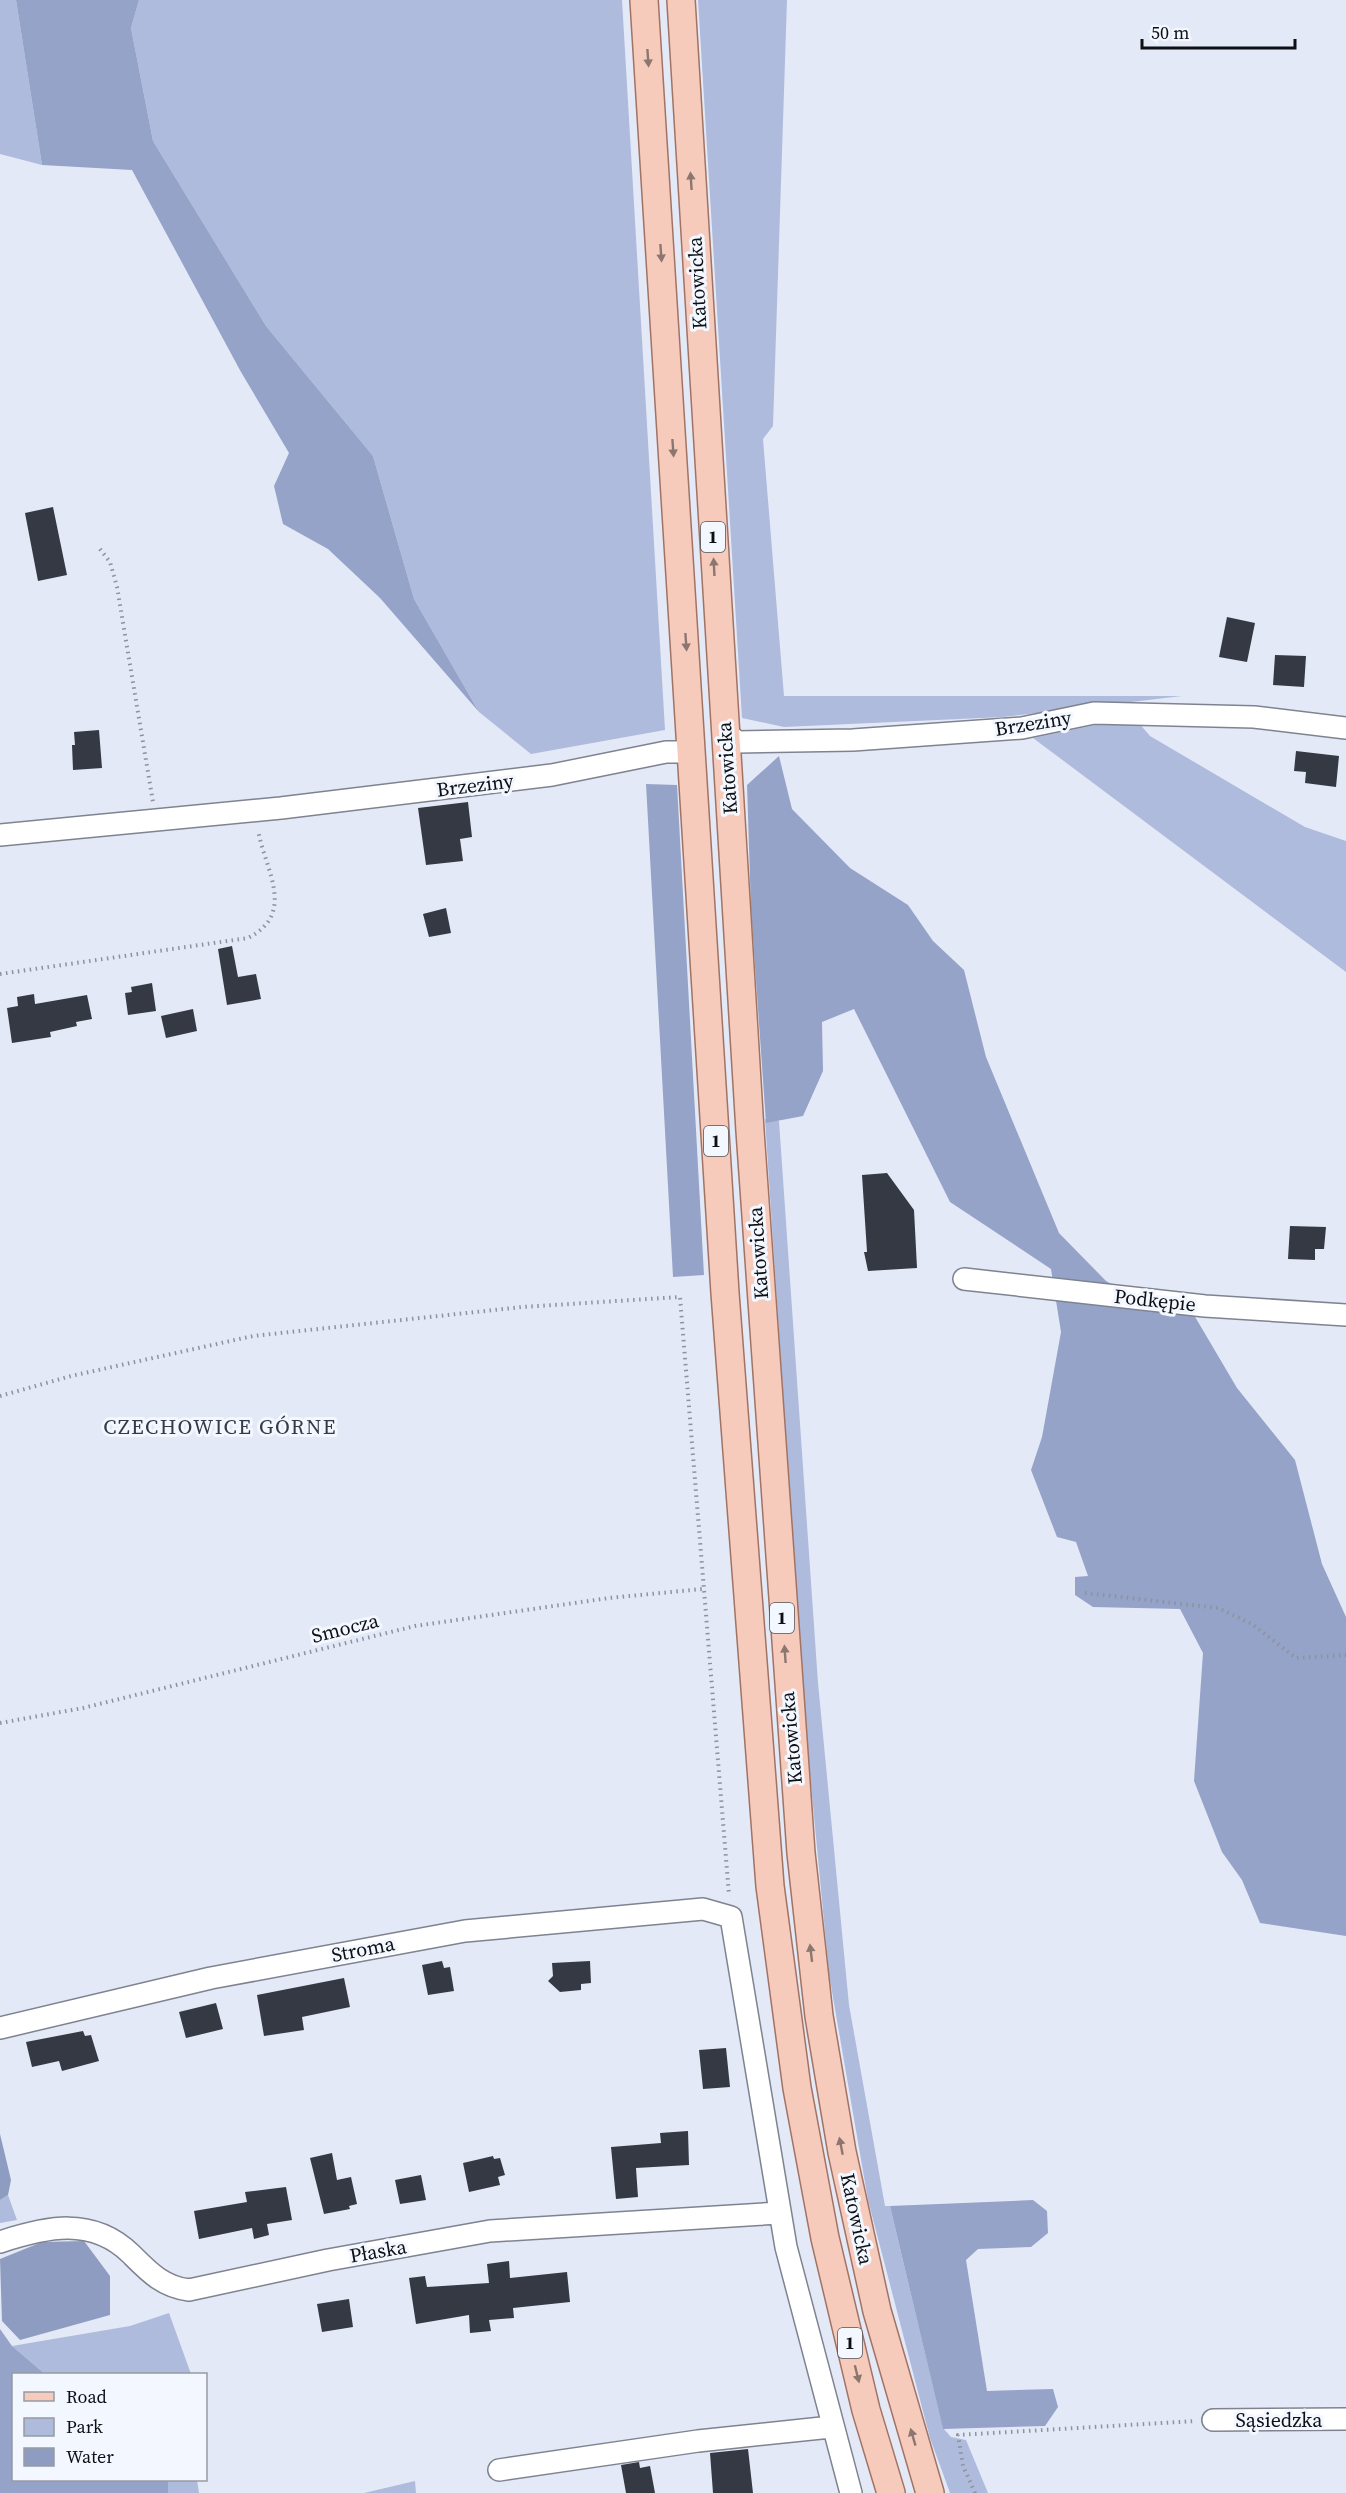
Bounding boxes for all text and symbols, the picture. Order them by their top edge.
scale bar [1142,12,1295,50]
text: 50 m [1151,20,1189,45]
one-way arrow [643,49,653,68]
one-way arrow [686,172,695,191]
street label: Katowicka [681,235,713,330]
one-way arrow [656,243,665,262]
one-way arrow [668,438,678,457]
road number: 1 [701,522,725,552]
one-way arrow [710,557,719,576]
one-way arrow [681,633,690,652]
street label: Brzeziny [993,703,1074,743]
street label: Katowicka [710,720,744,815]
street label: Brzeziny [435,766,516,804]
road number: 1 [704,1126,728,1156]
street label: Katowicka [741,1205,775,1300]
street label: Podkępie [1113,1282,1197,1318]
district label: CZECHOWICE GÓRNE [103,1412,337,1441]
road number: 1 [770,1603,794,1633]
street label: Smocza [308,1606,382,1650]
one-way arrow [780,1645,790,1664]
street label: Katowicka [773,1690,809,1785]
street label: Stroma [329,1929,398,1969]
one-way arrow [807,1944,816,1963]
one-way arrow [836,2136,845,2155]
street label: Katowicka [834,2171,881,2268]
street label: Płaska [347,2232,409,2270]
road number: 1 [838,2328,862,2358]
one-way arrow [853,2365,863,2383]
legend [12,2373,207,2481]
text: Road [66,2384,107,2409]
street label: Sąsiedzka [1236,2406,1323,2434]
text: Park [66,2414,103,2439]
one-way arrow [908,2428,917,2446]
text: Water [66,2444,114,2469]

